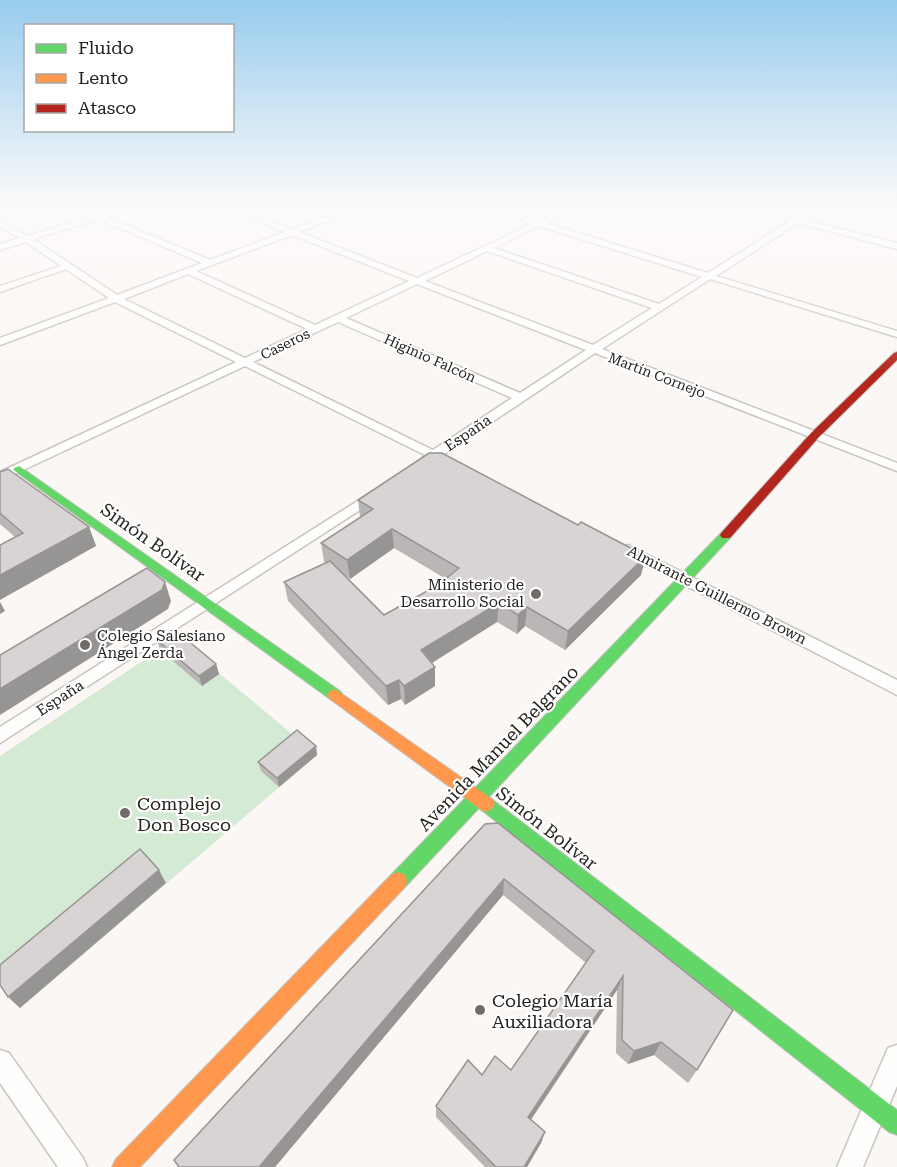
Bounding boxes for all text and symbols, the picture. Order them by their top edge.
legend [24,24,234,132]
text: Fluido [78,37,134,58]
text: Lento [78,67,128,88]
text: Atasco [78,97,136,118]
street label: Caseros [258,325,313,363]
street label: Higinio Falcón [381,331,479,385]
street label: Martín Cornejo [606,349,708,401]
street label: España [441,411,495,455]
street label: Simón Bolívar [97,498,209,586]
street label: Almirante Guillermo Brown [624,542,810,648]
place label: Ministerio de Desarrollo Social [401,576,524,611]
marker: Ministerio de Desarrollo Social [529,587,543,601]
place label: Colegio Salesiano Ángel Zerda [97,627,226,662]
marker: Colegio Salesiano Ángel Zerda [78,638,92,652]
street label: Avenida Manuel Belgrano [413,661,583,835]
street label: España [33,676,87,720]
street label: Simón Bolívar [492,782,602,874]
place label: Complejo Don Bosco [137,793,231,835]
marker: Complejo Don Bosco [118,806,132,820]
place label: Colegio María Auxiliadora [492,990,613,1032]
marker: Colegio María Auxiliadora [473,1003,487,1017]

